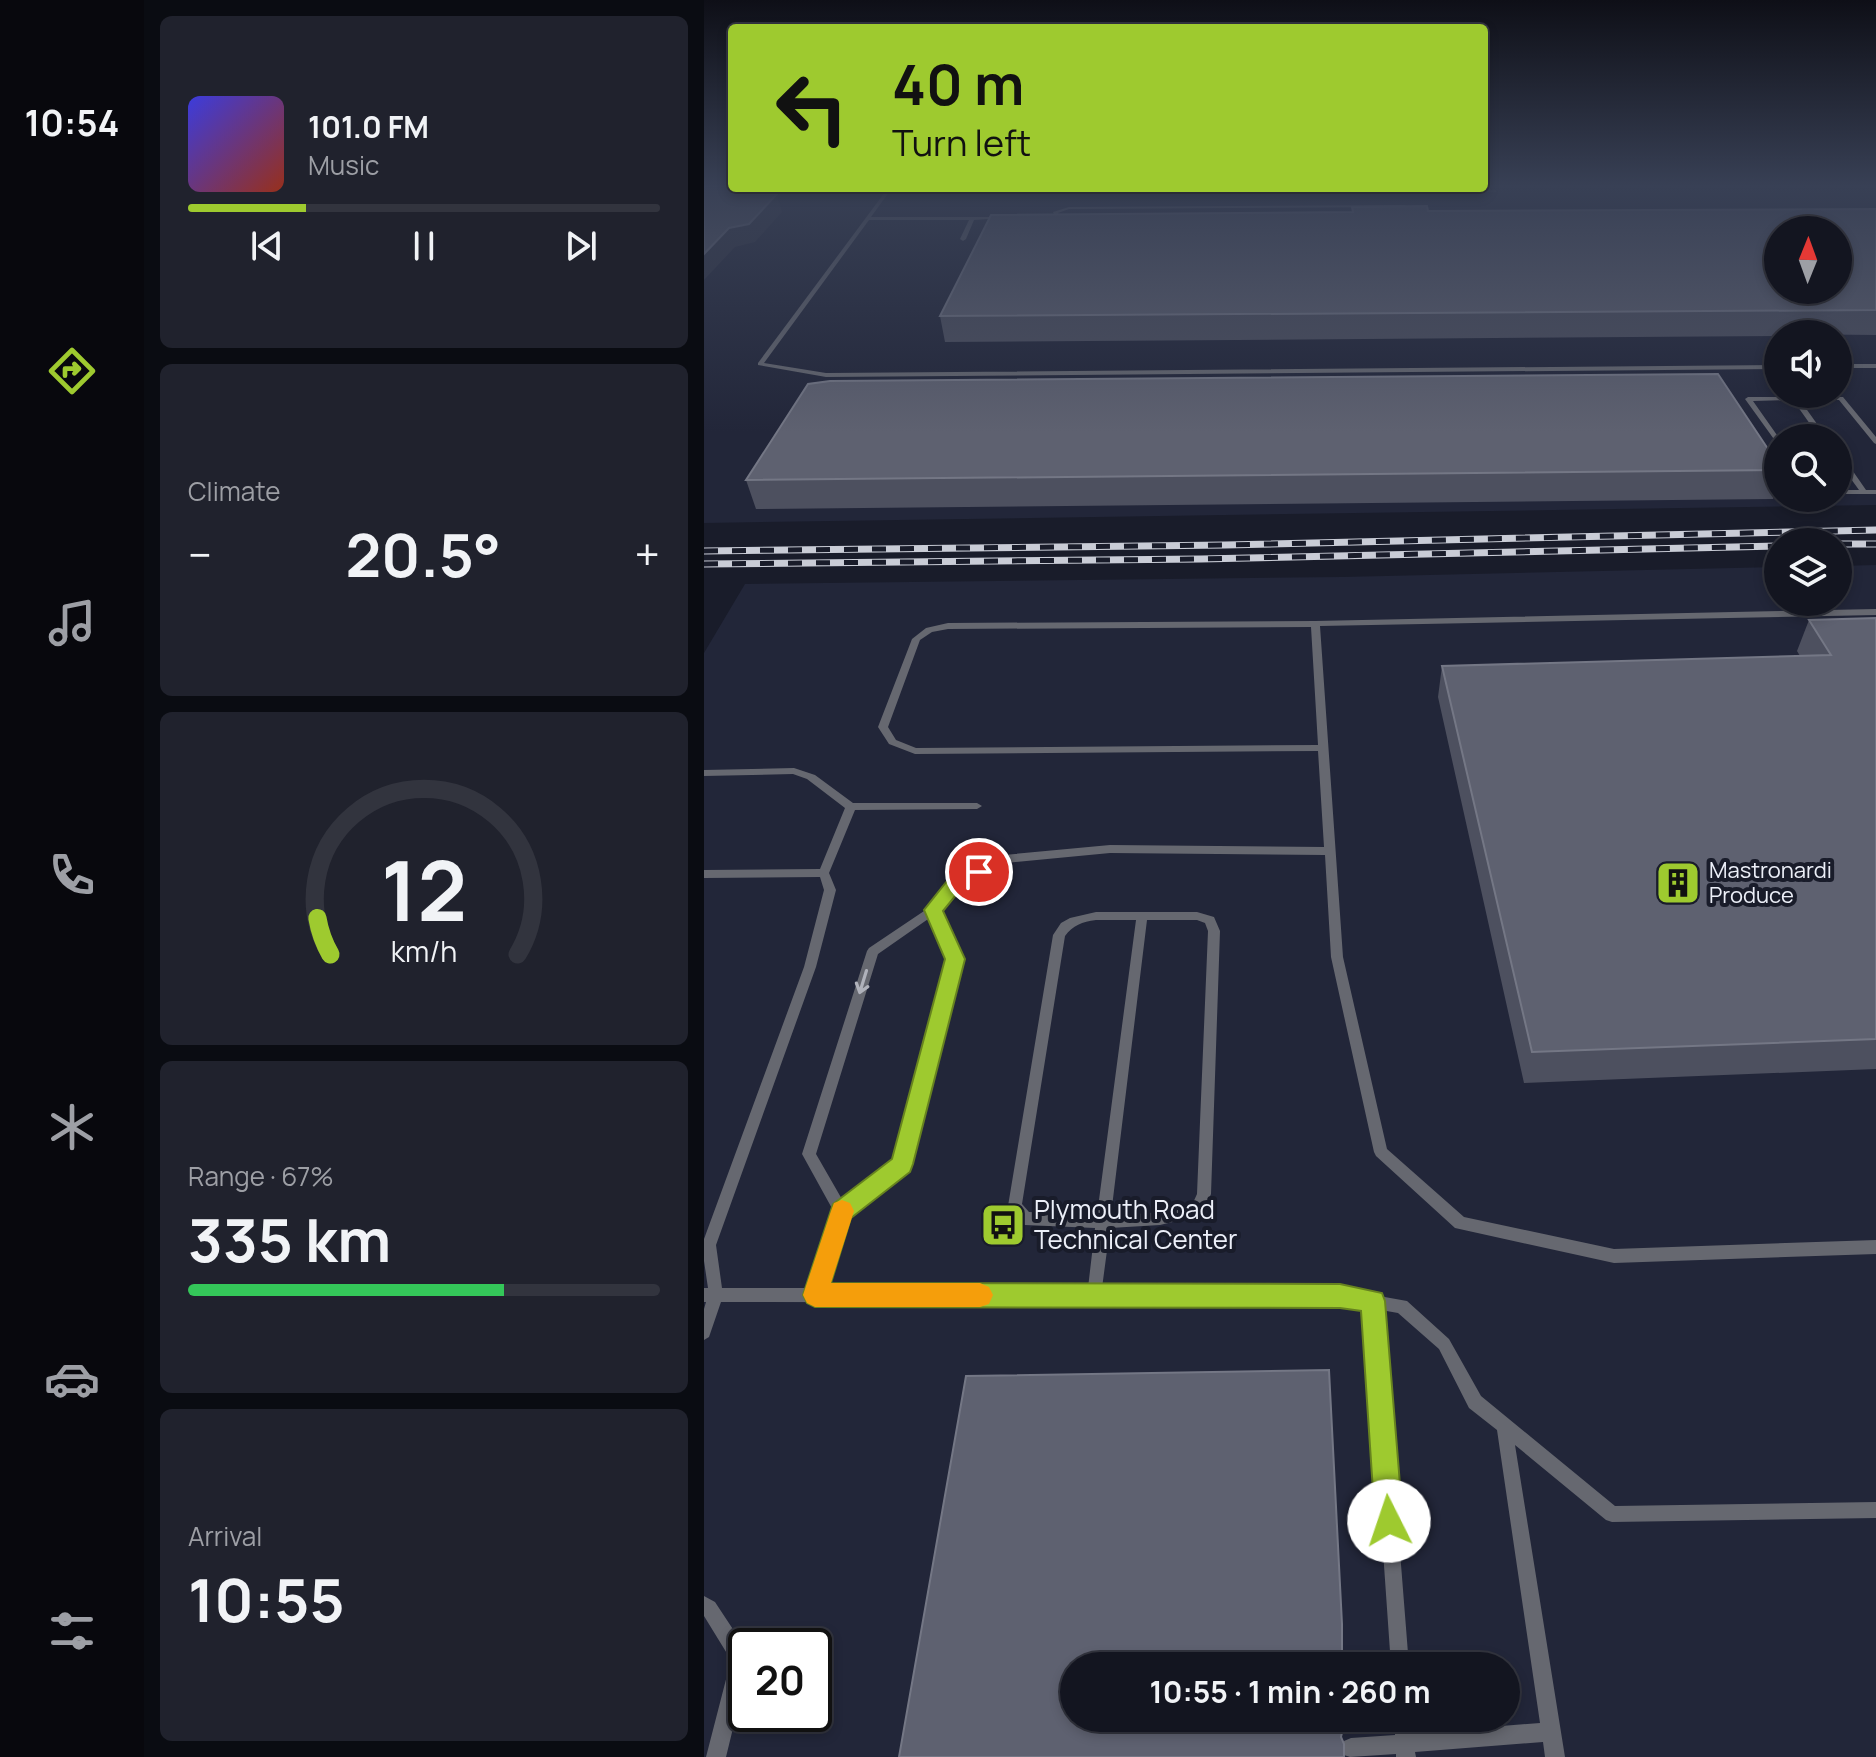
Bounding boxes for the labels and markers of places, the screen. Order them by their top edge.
pin [945,838,1013,906]
place label: Mastronardi Produce [1709,855,1832,910]
building icon: Mastronardi Produce [1654,859,1702,907]
place label: Plymouth Road Technical Center [1034,1191,1237,1257]
bus stop icon: Plymouth Road Technical Center [979,1201,1027,1249]

